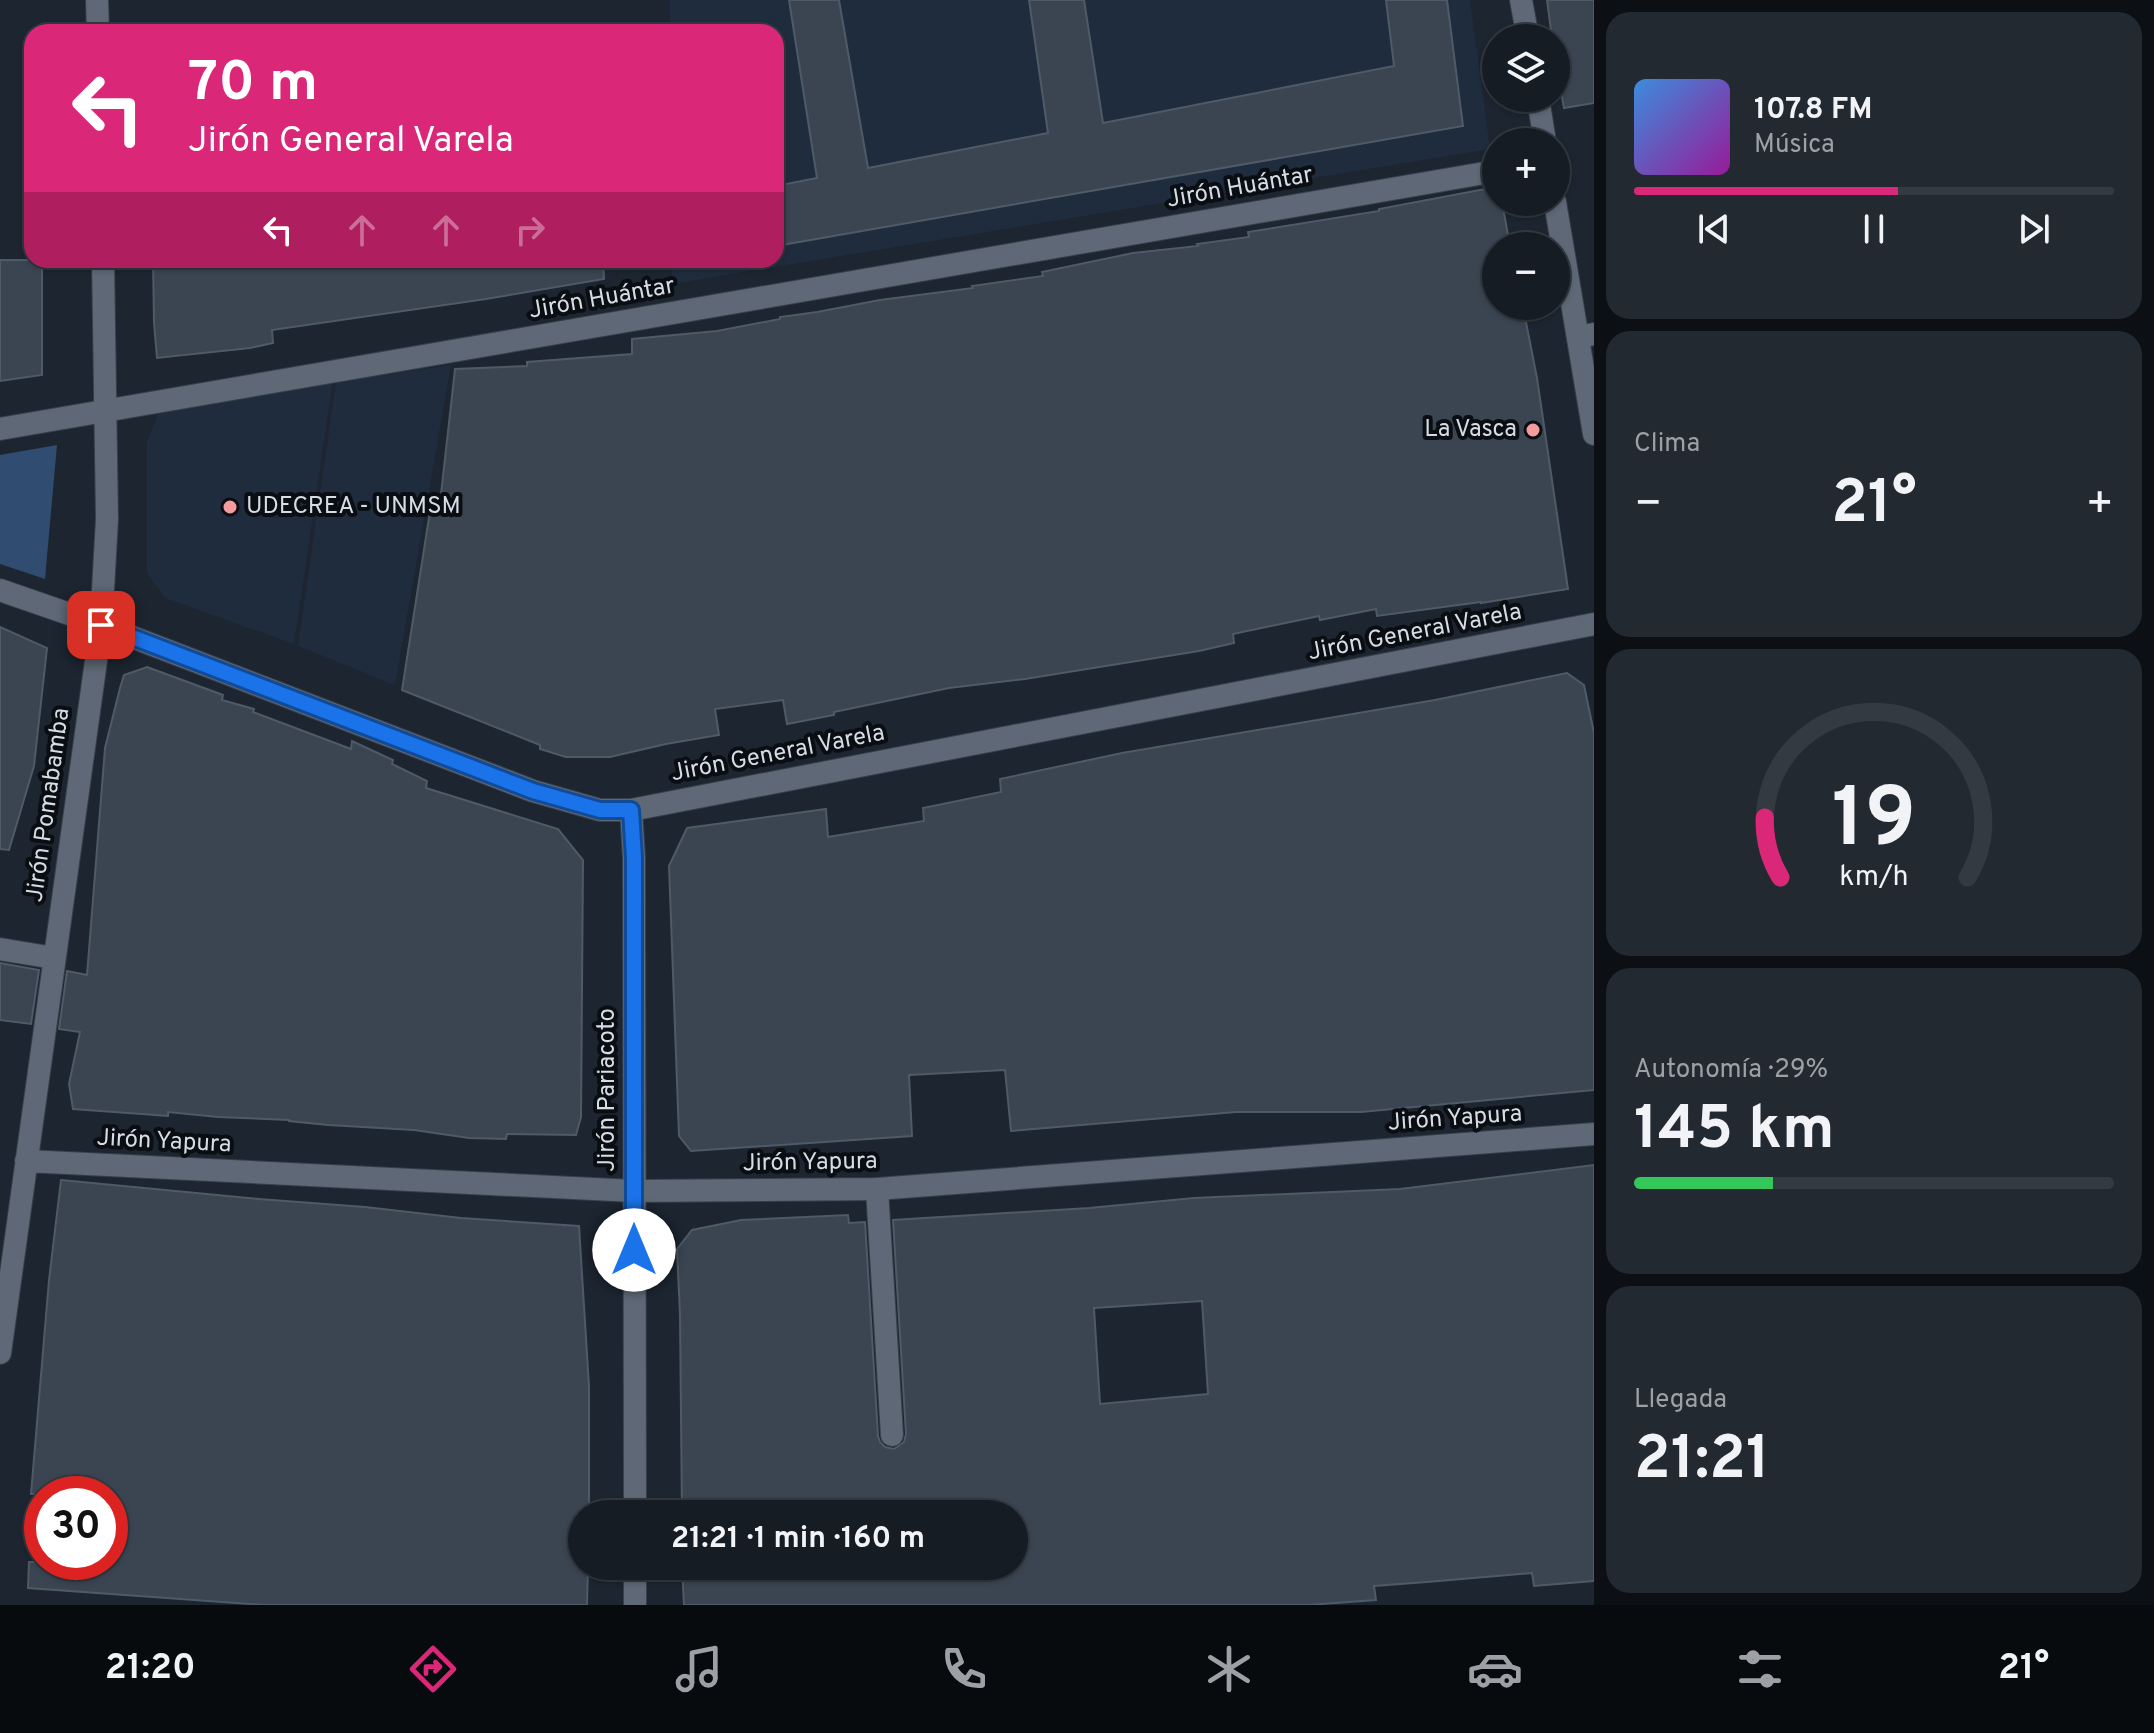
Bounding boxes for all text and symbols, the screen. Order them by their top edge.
map controls [1482,24,1570,320]
button: layers [1482,24,1570,112]
text: 70 m [188,50,318,120]
icon: left [56,56,160,160]
text: 107.8 FM [1754,92,1873,129]
text: Jirón General Varela [188,119,514,165]
button: + [1482,128,1570,216]
text: Música [1754,129,1835,162]
street label: Jirón Huántar [1165,160,1315,216]
icon: previous [1692,207,1736,251]
icon: pause [1852,207,1896,251]
icon: next [2012,207,2056,251]
icon: left [256,208,300,252]
icon: ahead [340,208,384,252]
icon: ahead [424,208,468,252]
icon: right [508,208,552,252]
button: − [1482,232,1570,320]
street label: Jirón Huántar [527,271,677,327]
place label: La Vasca [1424,415,1517,445]
marker: La Vasca [1524,421,1542,439]
text: Clima [1634,428,1700,461]
text: 21° [1831,468,1917,544]
text: − [1634,478,1662,534]
text: + [2086,478,2114,534]
place label: UDECREA - UNMSM [246,492,461,522]
marker: UDECREA - UNMSM [221,498,239,516]
pin [67,591,135,659]
street label: Jirón General Varela [1306,598,1524,668]
icon: arrive [79,603,123,647]
street label: Jirón Pomabamba [21,706,77,904]
street label: Jirón General Varela [669,719,887,789]
text: 19 [1832,771,1916,876]
text: km/h [1839,861,1909,897]
street label: Jirón Pariacoto [593,1008,623,1172]
text: Autonomía · 29% [1634,1054,1828,1087]
text: 145 km [1634,1094,1834,1170]
street label: Jirón Yapura [1387,1099,1523,1139]
street label: Jirón Yapura [96,1123,232,1161]
street label: Jirón Yapura [742,1147,878,1179]
position arrow [592,1208,676,1292]
text: Llegada [1634,1384,1727,1417]
text: 21:21 [1634,1424,1770,1500]
speed limit sign: 30 [24,1476,128,1580]
text: 21:21 · 1 min · 160 m [671,1521,925,1558]
icon: directions [405,1641,461,1697]
icon: music [671,1641,727,1697]
icon: phone [936,1641,992,1697]
icon: climate [1201,1641,1257,1697]
icon: car [1467,1641,1523,1697]
icon: filters [1732,1641,1788,1697]
text: 21:20 [105,1646,196,1692]
text: 21° [1998,1646,2049,1692]

